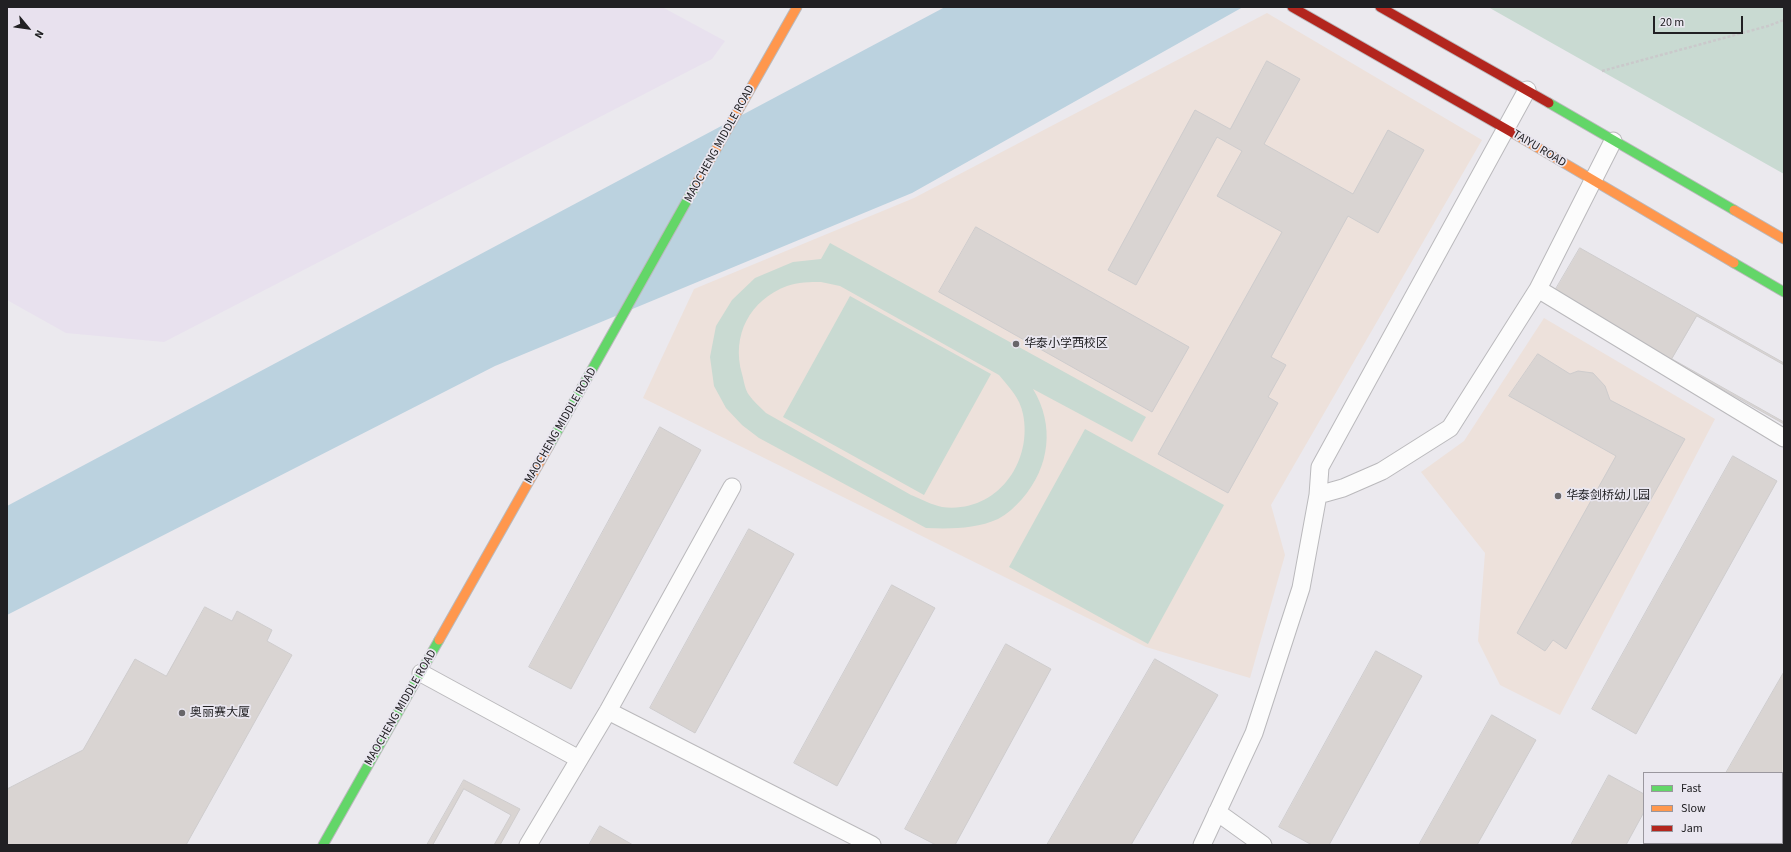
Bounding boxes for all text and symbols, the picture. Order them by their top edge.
north arrow [8,8,48,48]
scale bar [1655,8,1745,34]
text: 20 m [1660,14,1684,31]
text: N [31,27,47,41]
street label: MAOCHENG MIDDLE ROAD [682,83,758,205]
street label: TAIYU ROAD [1510,127,1568,171]
place label: 华泰小学西校区 [1024,337,1108,351]
marker: 华泰小学西校区 [1011,339,1021,349]
street label: MAOCHENG MIDDLE ROAD [522,365,600,487]
place label: 华泰剑桥幼儿园 [1566,489,1650,503]
marker: 华泰剑桥幼儿园 [1553,491,1563,501]
street label: MAOCHENG MIDDLE ROAD [362,647,440,769]
place label: 奥丽赛大厦 [190,706,250,720]
marker: 奥丽赛大厦 [177,708,187,718]
legend [1643,772,1783,844]
text: Fast [1681,780,1701,797]
text: Slow [1681,800,1706,817]
text: Jam [1681,820,1703,837]

